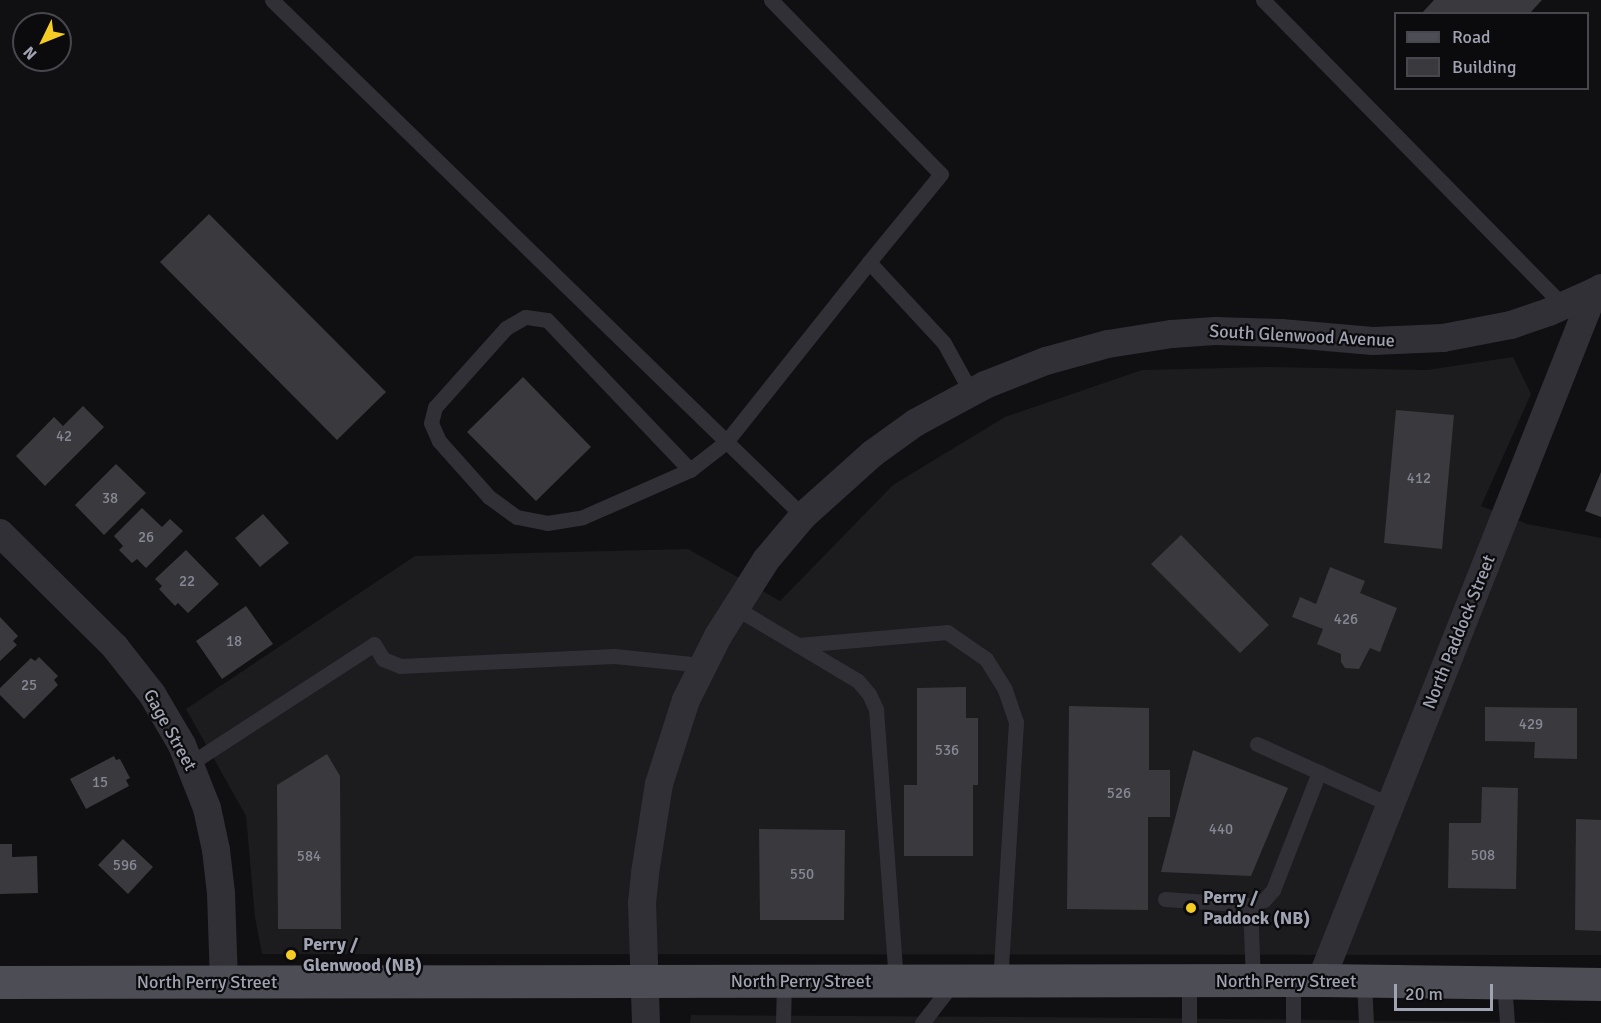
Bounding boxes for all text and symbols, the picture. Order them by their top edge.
north arrow [12,12,72,72]
legend [1394,12,1589,90]
text: Road [1452,26,1491,48]
text: N [19,42,41,64]
text: Building [1452,56,1516,78]
street label: South Glenwood Avenue [1209,320,1395,352]
house number: 42 [56,428,72,446]
house number: 412 [1407,470,1431,488]
house number: 38 [102,490,118,508]
house number: 26 [138,529,154,547]
street label: North Paddock Street [1418,552,1500,712]
house number: 22 [179,573,195,591]
house number: 426 [1334,611,1358,629]
house number: 18 [226,633,242,651]
house number: 25 [21,677,37,695]
street label: Gage Street [139,685,201,775]
house number: 429 [1519,716,1543,734]
house number: 536 [935,742,959,760]
house number: 15 [92,774,108,792]
house number: 526 [1107,785,1131,803]
house number: 440 [1209,821,1233,839]
house number: 508 [1471,847,1495,865]
house number: 584 [297,848,321,866]
house number: 596 [113,857,137,875]
house number: 550 [790,866,814,884]
place label: Perry / Paddock (NB) [1203,887,1310,930]
marker: Perry / Paddock (NB) [1184,901,1198,915]
place label: Perry / Glenwood (NB) [303,934,422,976]
marker: Perry / Glenwood (NB) [284,948,298,962]
street label: North Perry Street [731,970,871,992]
street label: North Perry Street [1216,970,1356,992]
street label: North Perry Street [137,971,277,993]
scale bar [1397,972,1496,1010]
text: 20 m [1405,983,1443,1005]

